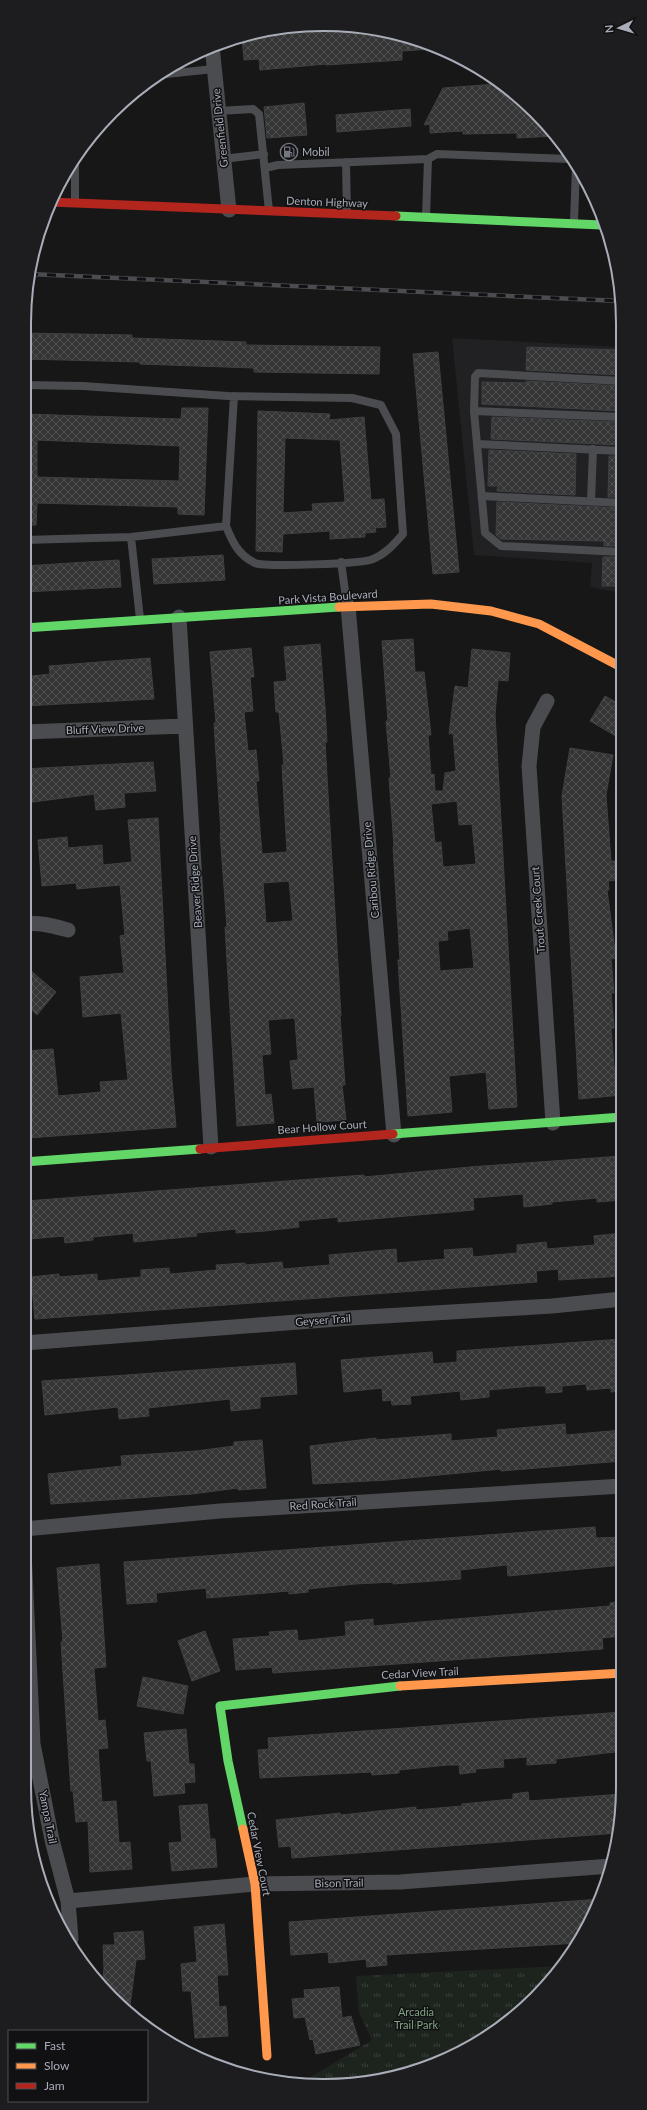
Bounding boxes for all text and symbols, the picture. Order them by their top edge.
north arrow [599,8,639,48]
text: N [602,24,615,34]
street label: Greenfield Drive [209,88,230,168]
fuel station icon: Mobil [279,142,299,162]
place label: Mobil [302,145,330,158]
street label: Denton Highway [286,194,368,209]
street label: Park Vista Boulevard [278,587,378,606]
street label: Bluff View Drive [65,721,145,736]
street label: Caribou Ridge Drive [360,821,381,919]
street label: Beaver Ridge Drive [185,835,204,928]
street label: Trout Creek Court [528,866,547,954]
street label: Bear Hollow Court [277,1117,367,1136]
street label: Geyser Trail [295,1311,351,1328]
street label: Red Rock Trail [289,1495,357,1512]
street label: Cedar View Trail [381,1664,459,1681]
street label: Yampa Trail [37,1789,60,1845]
street label: Cedar View Court [245,1811,274,1897]
street label: Bison Trail [314,1876,364,1889]
park label: Arcadia Trail Park [394,2005,439,2031]
legend [8,2030,148,2102]
text: Fast [44,2038,66,2053]
text: Slow [44,2058,70,2073]
text: Jam [44,2078,65,2093]

